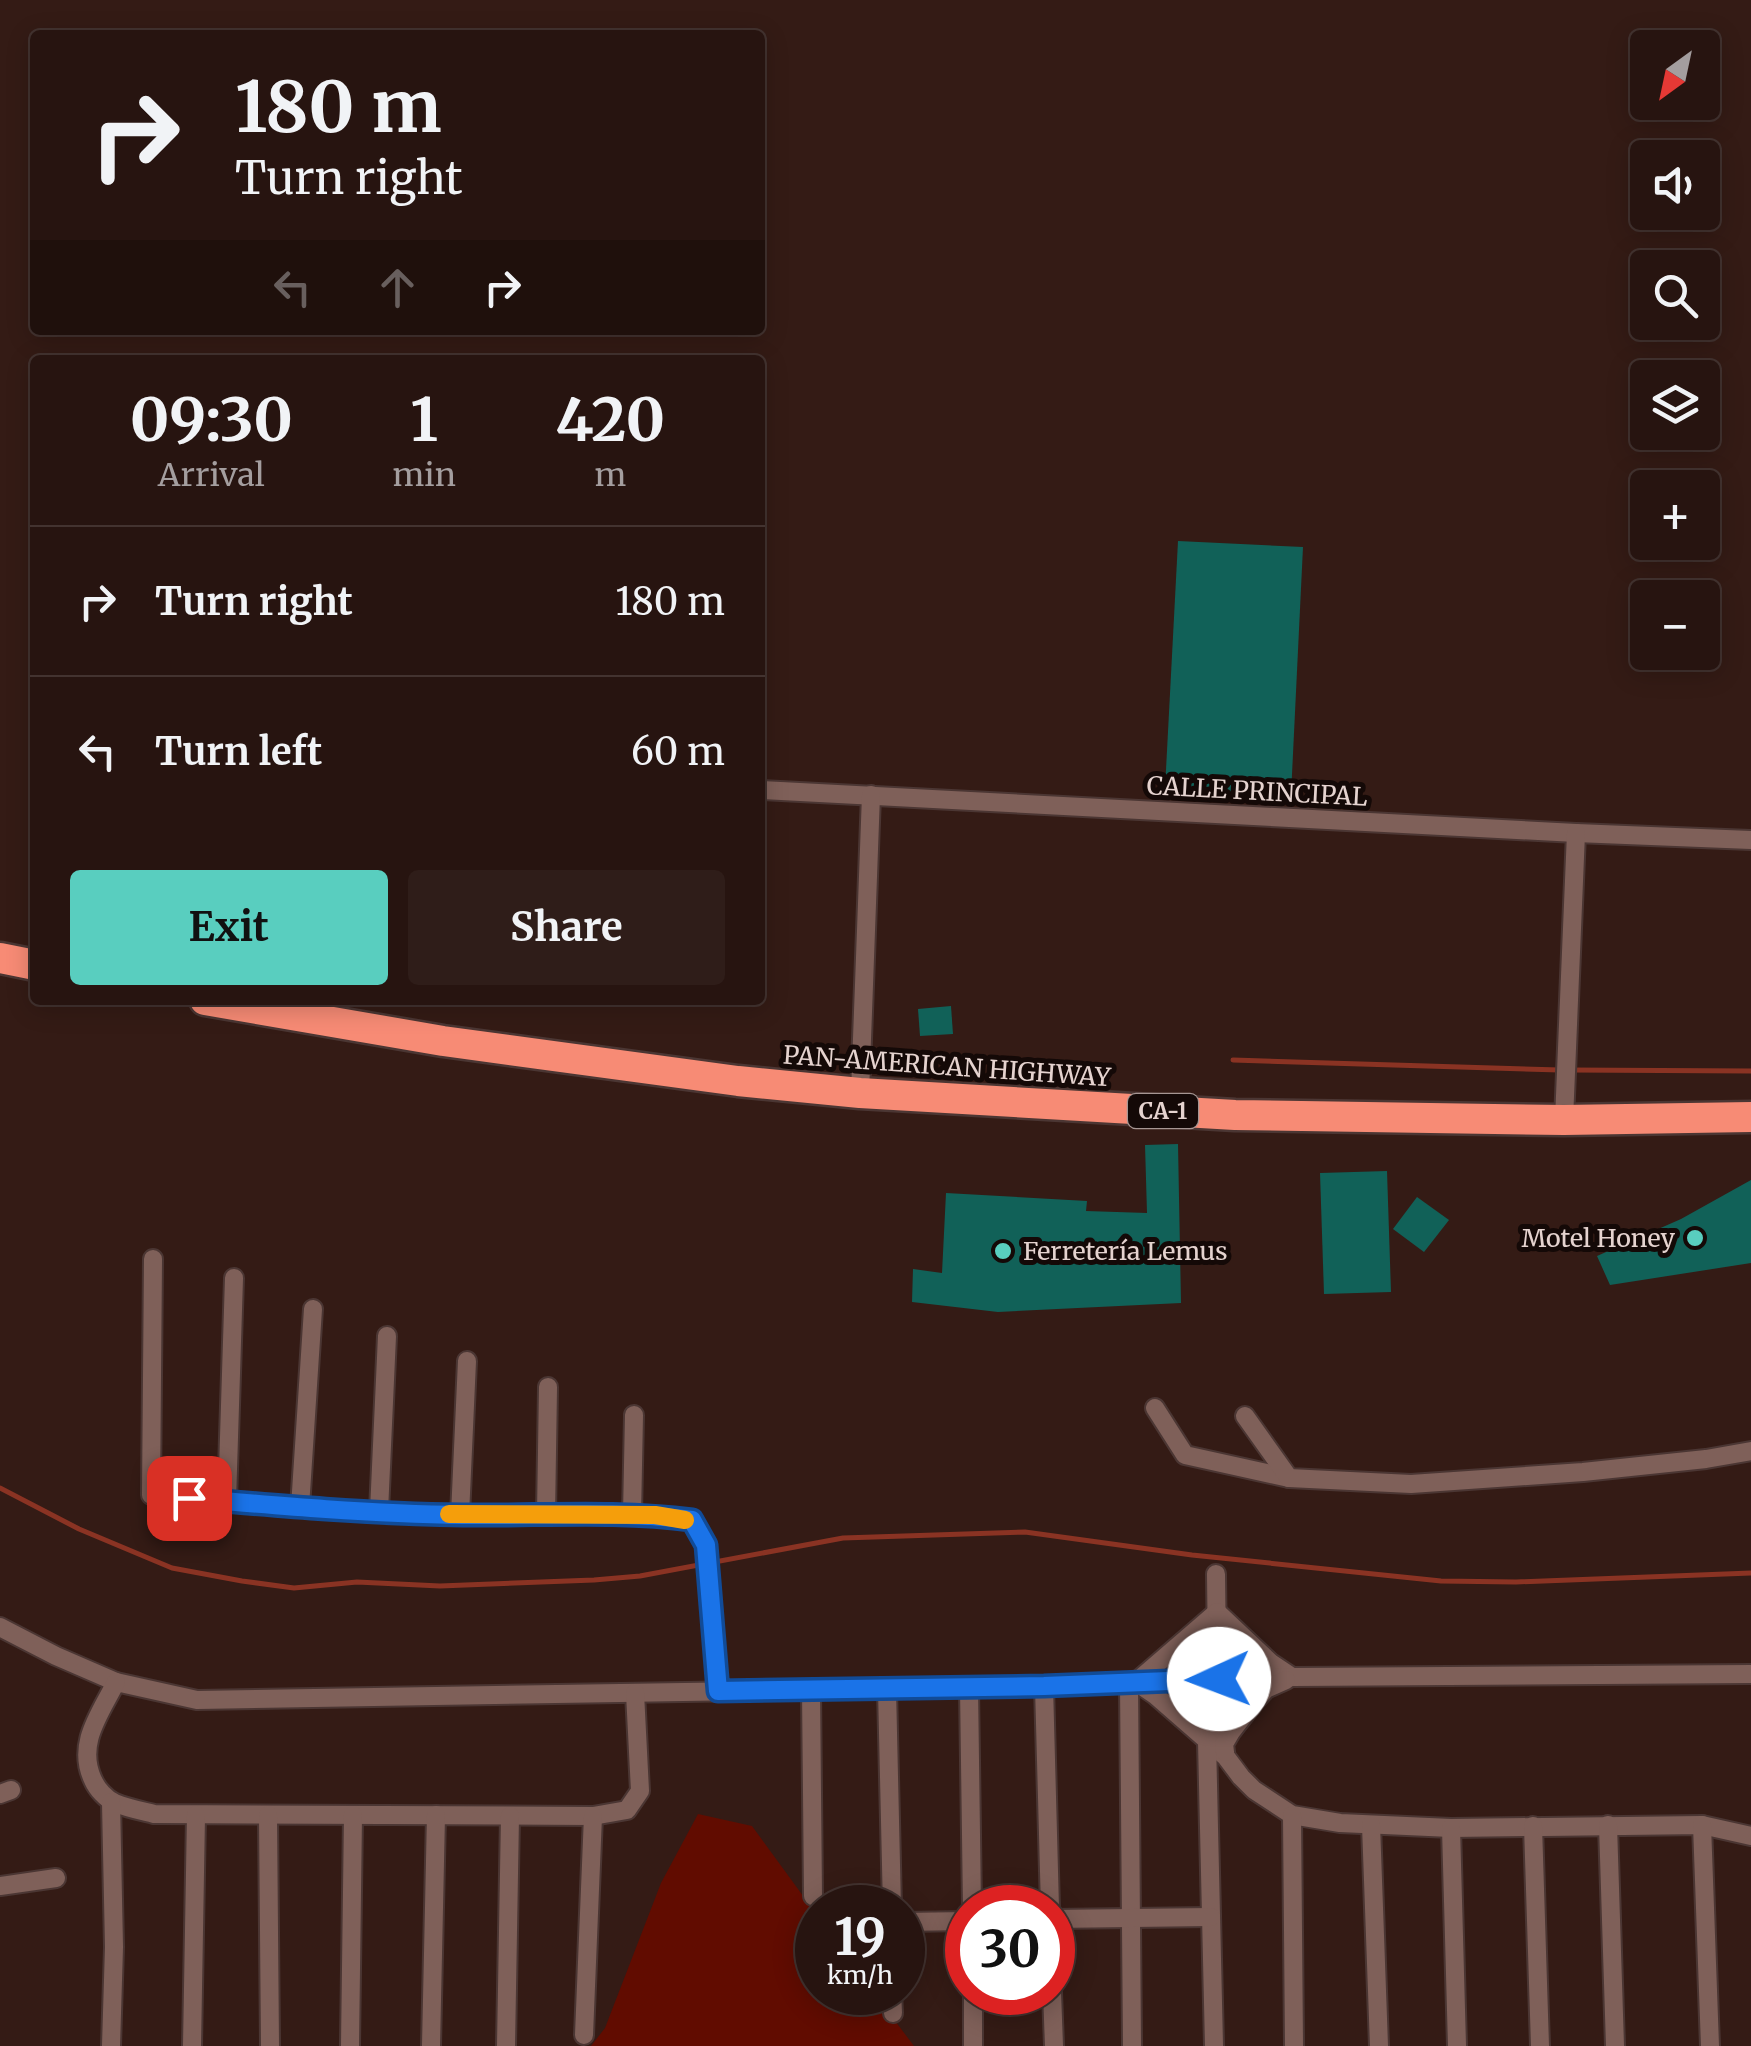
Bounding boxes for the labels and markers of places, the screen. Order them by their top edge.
place label: Motel Honey [1521,1222,1675,1254]
marker: Motel Honey [1684,1227,1706,1249]
place label: Ferretería Lemus [1023,1235,1227,1267]
marker: Ferretería Lemus [992,1240,1014,1262]
pin [147,1456,232,1541]

